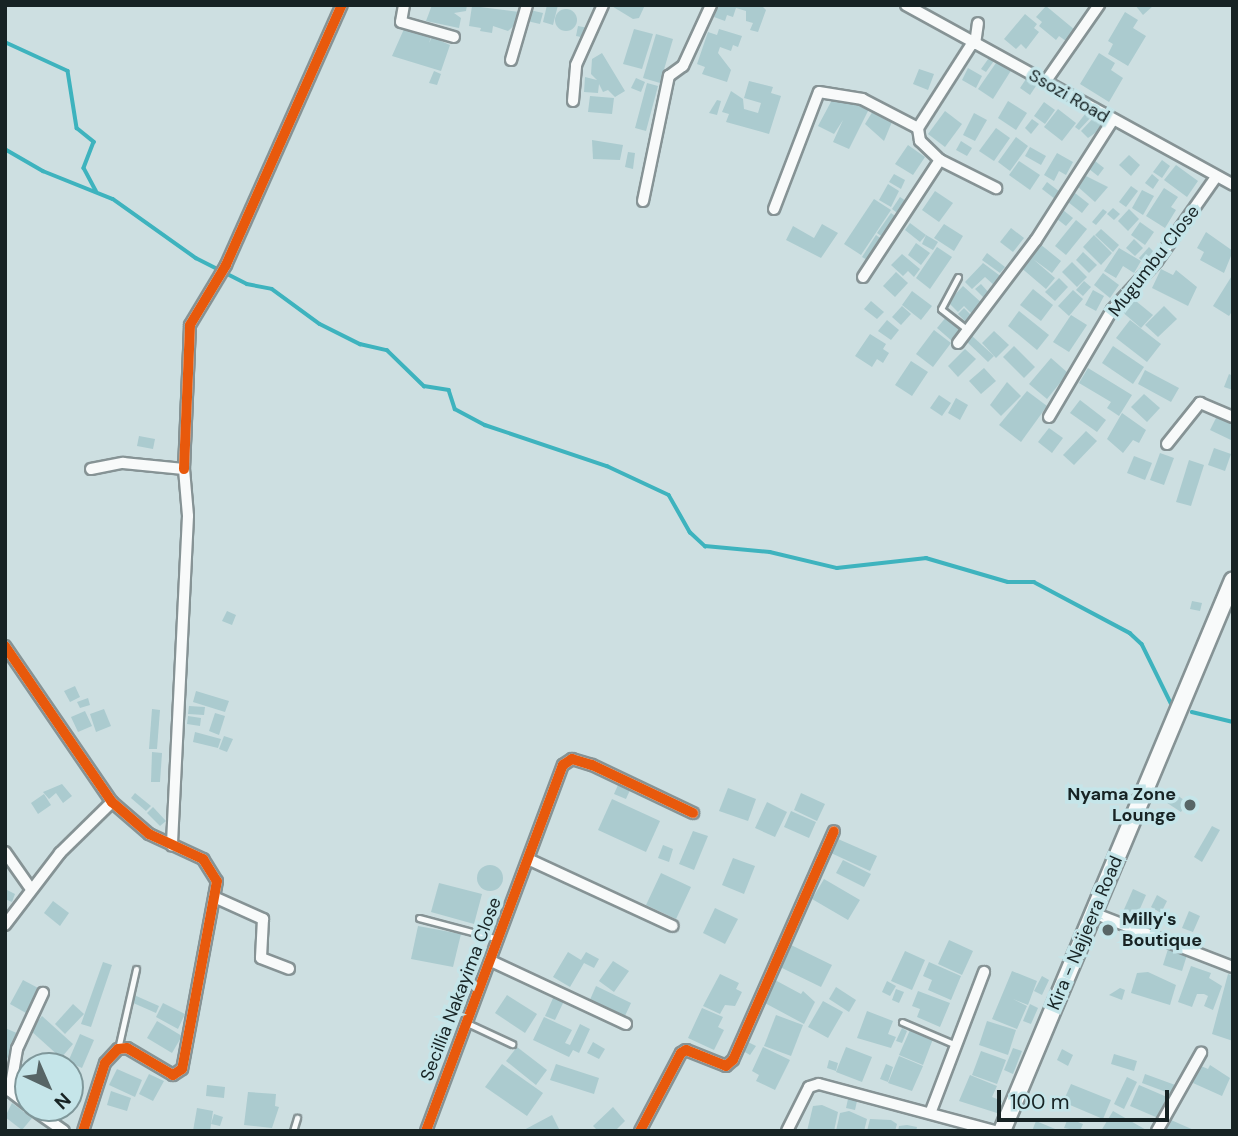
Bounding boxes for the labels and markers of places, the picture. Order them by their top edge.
place label: Nyama Zone Lounge [1067,784,1176,826]
marker: Nyama Zone Lounge [1182,797,1198,813]
place label: Milly's Boutique [1122,909,1202,951]
marker: Milly's Boutique [1100,922,1116,938]

